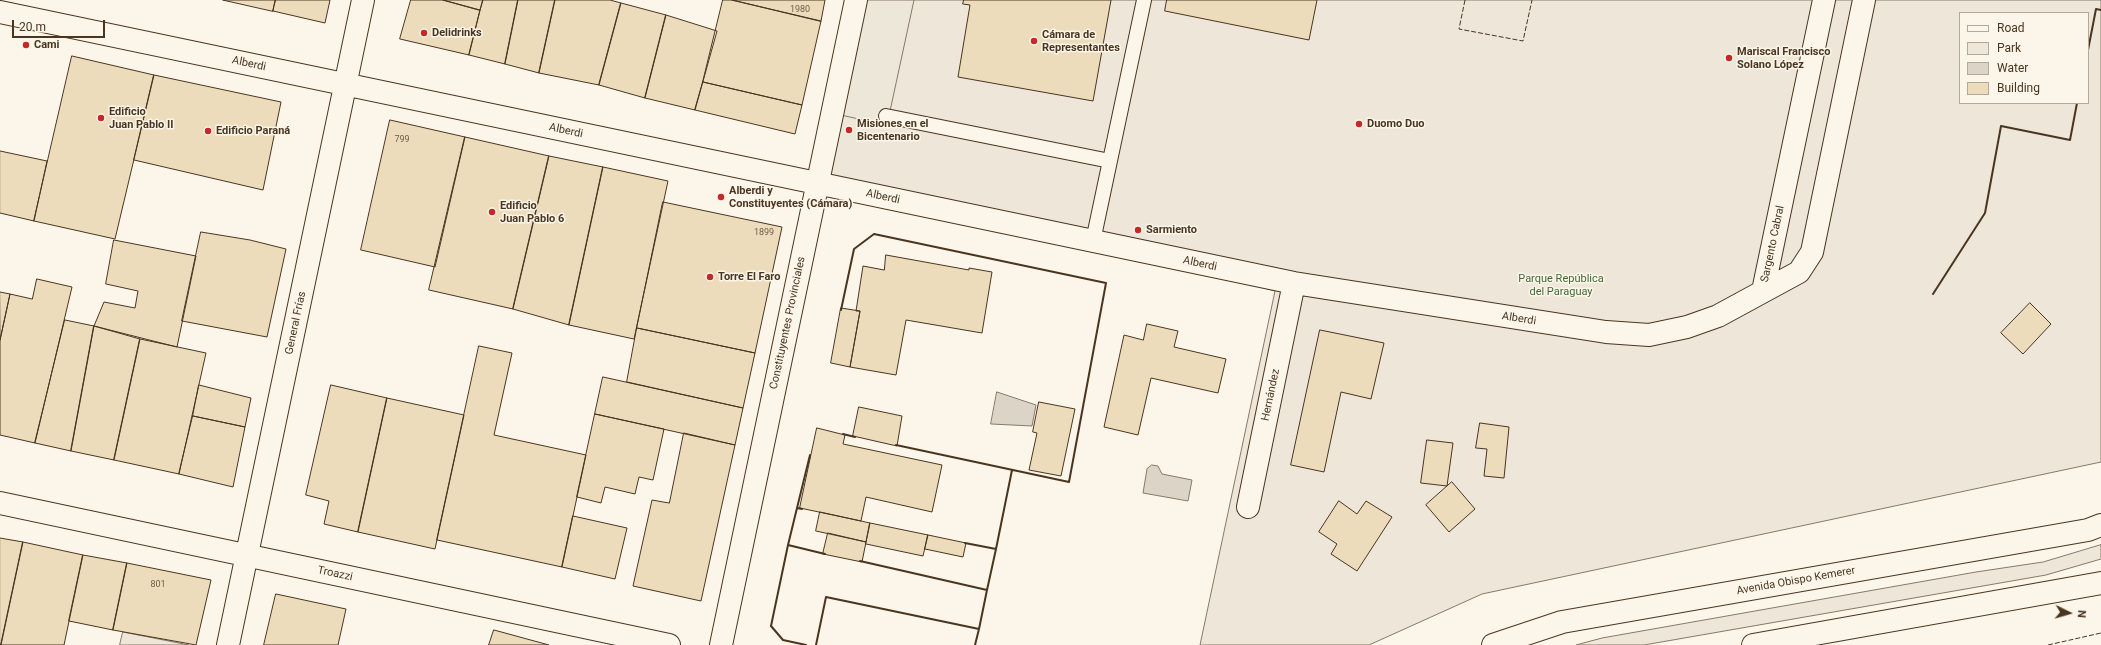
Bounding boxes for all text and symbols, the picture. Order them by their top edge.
house number: 1980 [790,5,810,15]
scale bar [14,12,107,38]
legend [1959,12,2089,104]
text: 20 m [19,20,46,34]
text: Road [1997,21,2025,35]
place label: Delidrinks [432,26,482,40]
marker: Delidrinks [419,28,429,38]
place label: Cámara de Representantes [1042,28,1120,54]
marker: Cámara de Representantes [1029,36,1039,46]
place label: Cami [34,38,60,52]
marker: Cami [21,40,31,50]
text: Park [1997,41,2021,55]
place label: Mariscal Francisco Solano López [1737,45,1830,71]
marker: Mariscal Francisco Solano López [1724,53,1734,63]
street label: Alberdi [231,54,267,74]
text: Water [1997,61,2028,75]
text: Building [1997,81,2040,95]
place label: Edificio Juan Pablo II [109,105,173,131]
marker: Edificio Juan Pablo II [96,113,106,123]
place label: Misiones en el Bicentenario [857,117,928,143]
place label: Duomo Duo [1367,117,1425,131]
marker: Duomo Duo [1354,119,1364,129]
street label: Alberdi [548,121,584,141]
place label: Edificio Paraná [216,124,290,138]
marker: Misiones en el Bicentenario [844,125,854,135]
marker: Edificio Paraná [203,126,213,136]
house number: 799 [394,135,410,145]
place label: Alberdi y Constituyentes (Cámara) [729,184,852,210]
street label: Alberdi [865,187,901,207]
marker: Alberdi y Constituyentes (Cámara) [716,192,726,202]
place label: Edificio Juan Pablo 6 [500,199,564,225]
street label: Sargento Cabral [1758,204,1788,284]
marker: Edificio Juan Pablo 6 [487,207,497,217]
place label: Sarmiento [1146,223,1197,237]
marker: Sarmiento [1133,225,1143,235]
house number: 1899 [754,228,774,238]
street label: Alberdi [1182,254,1218,274]
street label: Constituyentes Provinciales [767,255,809,391]
place label: Torre El Faro [718,270,780,284]
marker: Torre El Faro [705,272,715,282]
park label: Parque República del Paraguay [1518,272,1604,298]
street label: General Frías [283,290,309,356]
street label: Alberdi [1501,310,1537,328]
street label: Hernández [1259,368,1283,422]
street label: Troazzi [316,564,354,584]
street label: Avenida Obispo Kemerer [1736,564,1856,598]
house number: 801 [150,580,166,590]
north arrow [2049,593,2089,633]
text: N [2075,610,2088,619]

